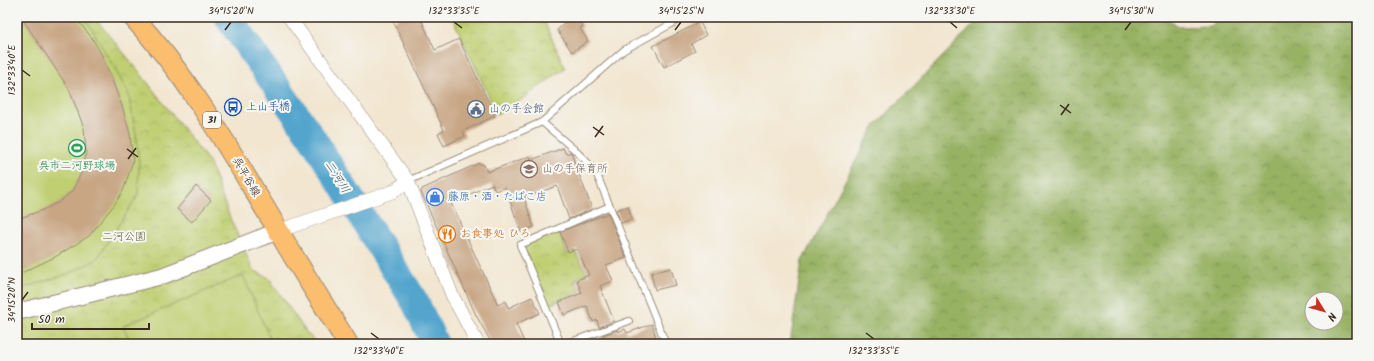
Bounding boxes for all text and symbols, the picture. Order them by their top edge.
text: 34°15'20"N [208,3,254,19]
text: 132°33'35"E [428,3,481,19]
text: 34°15'25"N [658,3,704,19]
text: 132°33'30"E [925,3,977,19]
text: 34°15'30"N [1108,3,1154,19]
text: 132°33'40"E [4,44,20,95]
bus stop icon: 上山手橋 [223,97,243,117]
place label: 上山手橋 [246,98,290,116]
public building icon: 山の手会館 [466,99,486,119]
place label: 山の手会館 [489,100,544,118]
road number: 31 [203,112,221,128]
sports icon: 呉市二河野球場 [67,138,87,158]
street label: 呉平谷線 [227,153,265,201]
place label: 呉市二河野球場 [39,157,116,175]
water label: 二河川 [319,157,355,197]
school or university icon: 山の手保育所 [519,159,539,179]
place label: 山の手保育所 [542,160,608,178]
shop icon: 藤原・酒・たばこ店 [425,187,445,207]
place label: 藤原・酒・たばこ店 [448,188,547,206]
restaurant icon: お食事処 ひろ [437,224,457,244]
place label: お食事処 ひろ [460,225,530,243]
park label: 二河公園 [102,228,146,246]
text: 34°15'20"N [4,277,20,323]
north arrow [1304,291,1344,331]
scale bar [32,305,149,331]
text: N [1322,308,1340,325]
text: 50 m [38,310,65,329]
text: 132°33'40"E [354,343,405,359]
text: 132°33'35"E [848,343,901,359]

